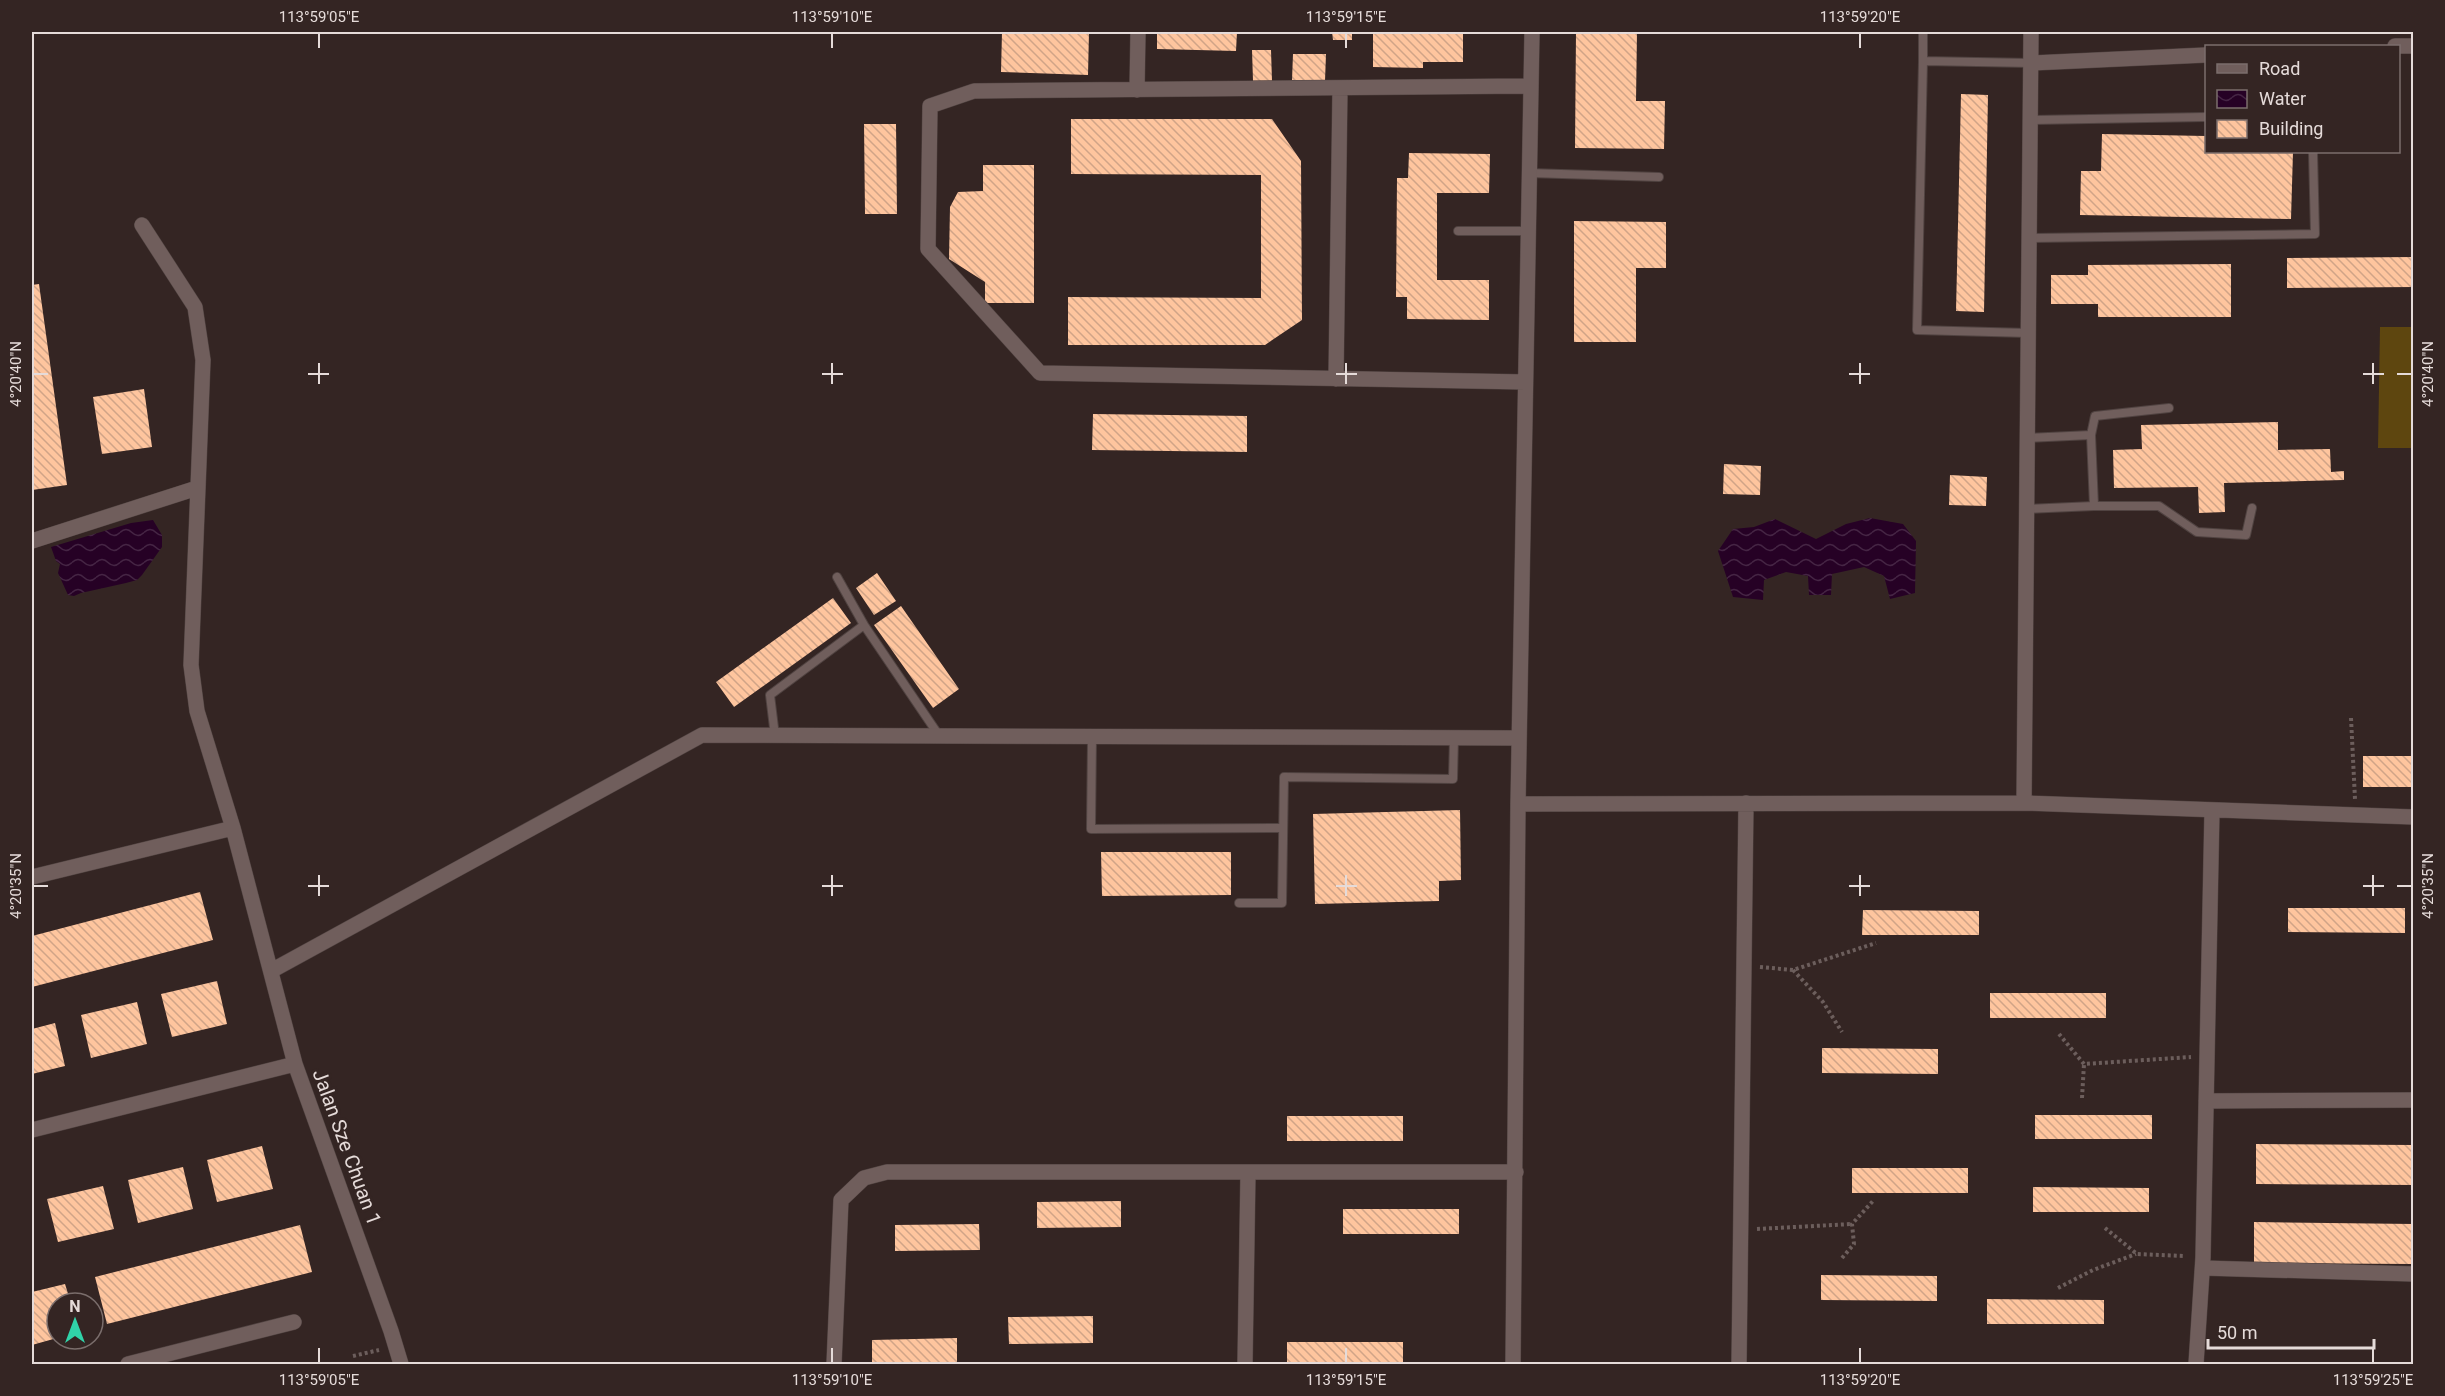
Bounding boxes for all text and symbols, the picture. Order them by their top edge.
text: 113°59'05"E [279,8,360,26]
text: 113°59'10"E [792,8,873,26]
text: 113°59'15"E [1306,8,1387,26]
text: 113°59'20"E [1820,8,1901,26]
legend [2205,45,2400,153]
text: Road [2259,58,2300,79]
text: Water [2259,88,2306,109]
text: Building [2259,118,2323,139]
text: 4°20'40"N [7,341,25,407]
text: 4°20'40"N [2419,341,2437,407]
text: 4°20'35"N [7,853,25,919]
text: 4°20'35"N [2419,853,2437,919]
street label: Jalan Sze Chuan 1 [308,1066,386,1228]
north arrow [45,1291,105,1351]
text: N [69,1297,81,1316]
scale bar [2208,1312,2374,1350]
text: 50 m [2217,1322,2257,1343]
text: 113°59'05"E [279,1371,360,1389]
text: 113°59'10"E [792,1371,873,1389]
text: 113°59'15"E [1306,1371,1387,1389]
text: 113°59'20"E [1820,1371,1901,1389]
text: 113°59'25"E [2333,1371,2414,1389]

